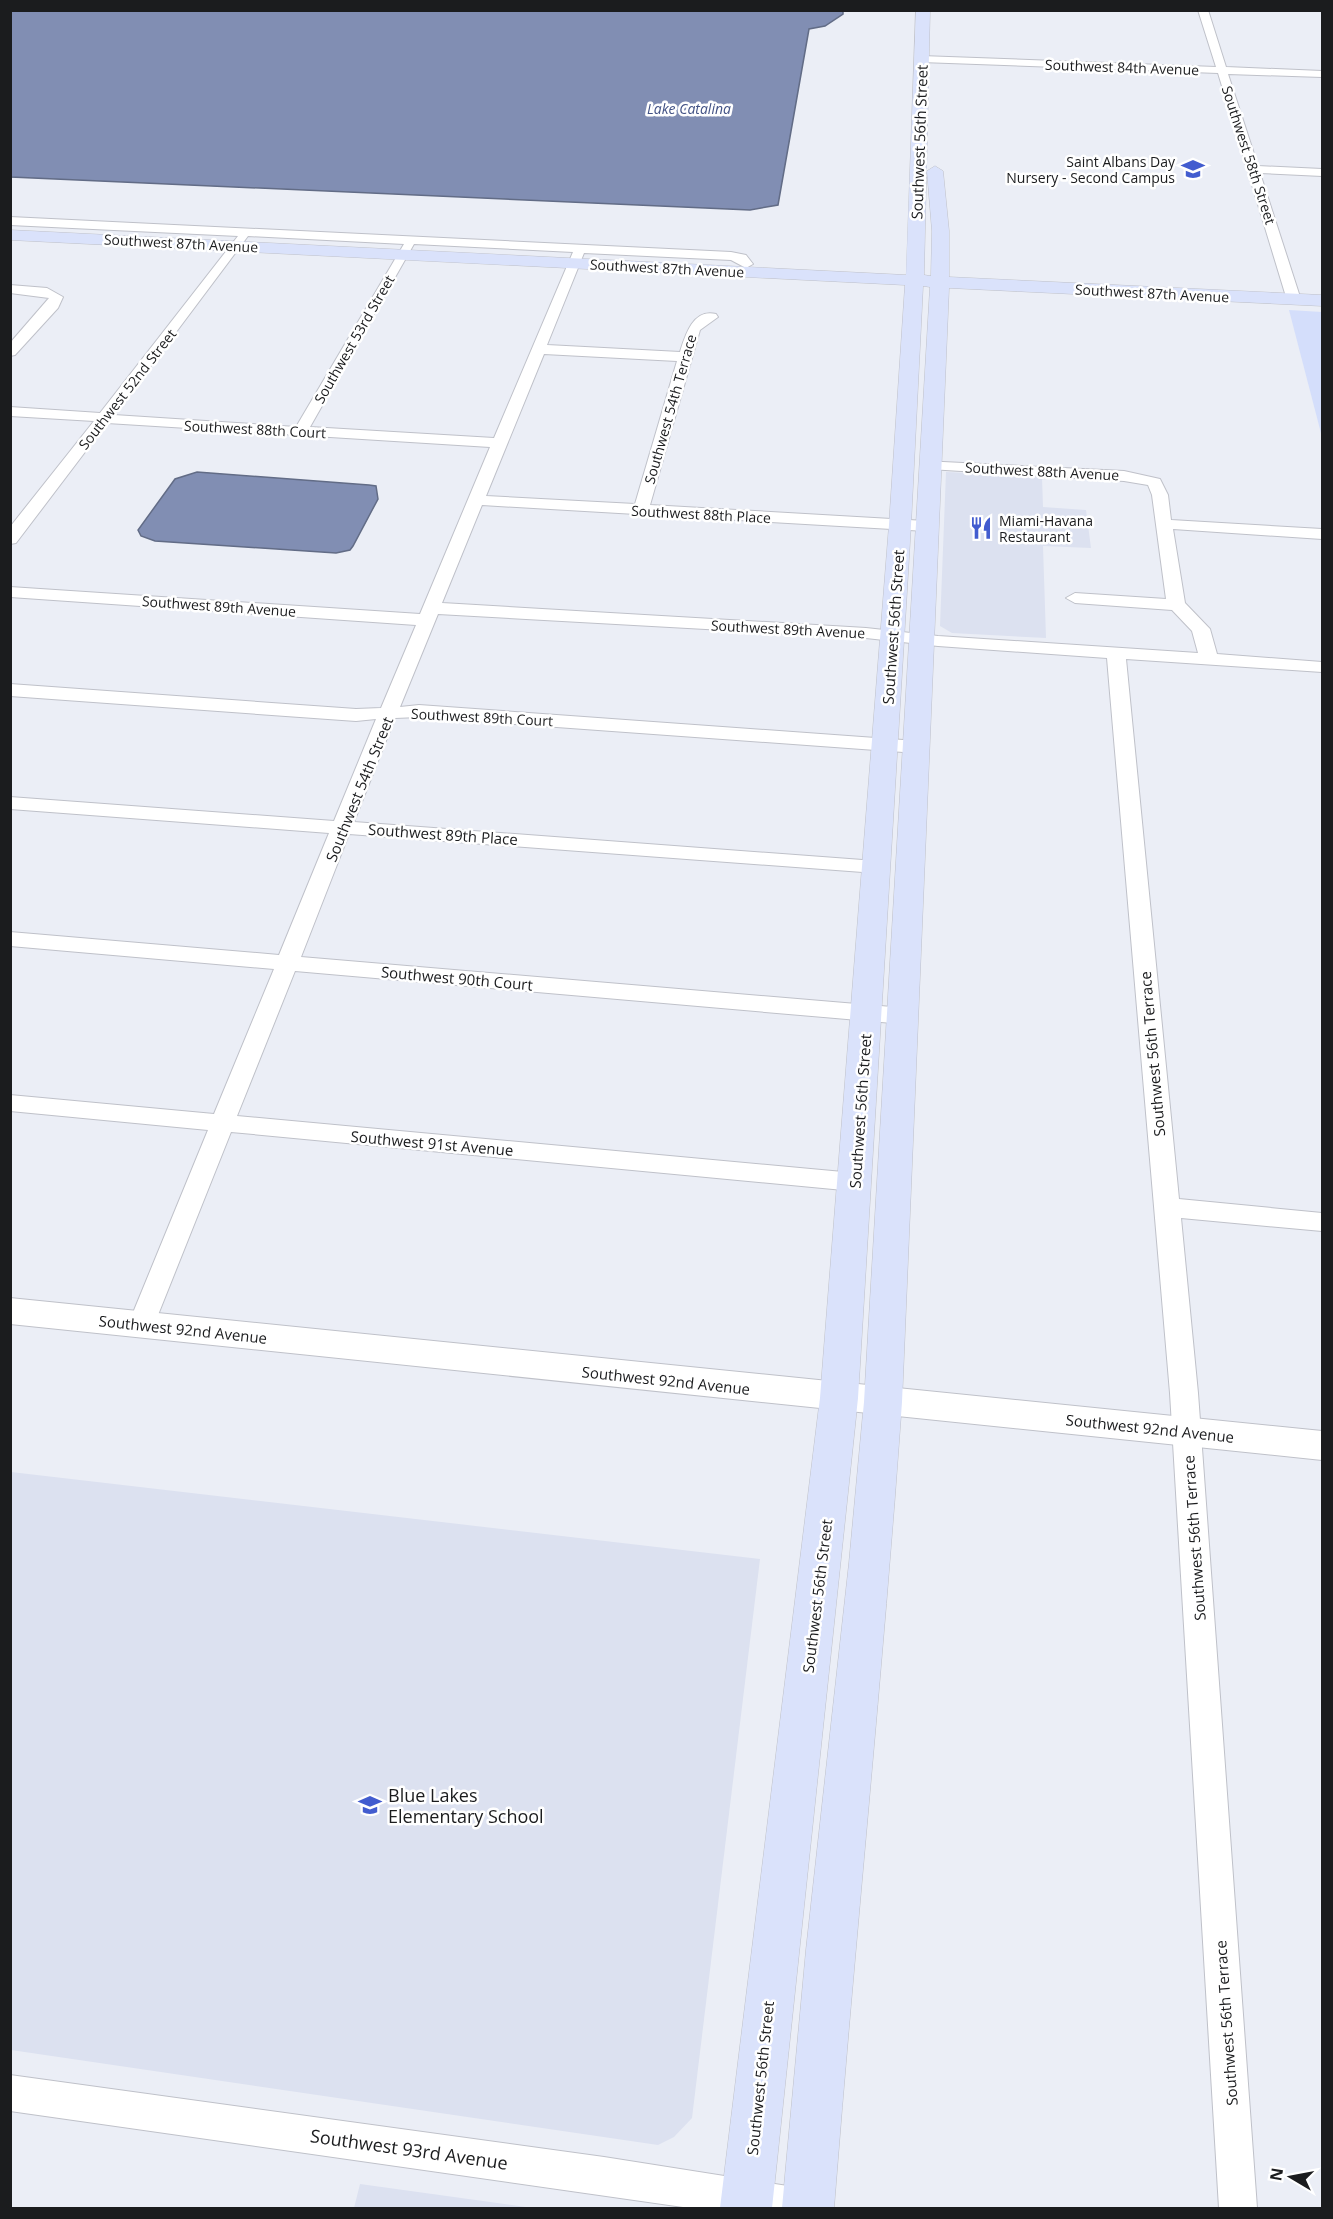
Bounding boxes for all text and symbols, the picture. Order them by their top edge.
street label: Southwest 84th Avenue [1045,55,1200,79]
street label: Southwest 56th Street [906,64,932,220]
street label: Southwest 58th Street [1218,83,1280,227]
water label: Lake Catalina [647,99,731,118]
place label: Saint Albans Day Nursery - Second Campus [1006,152,1176,187]
school or university icon: Saint Albans Day Nursery - Second Campus [1180,156,1206,182]
street label: Southwest 87th Avenue [103,229,259,257]
street label: Southwest 87th Avenue [589,254,745,282]
street label: Southwest 53rd Street [309,271,399,407]
street label: Southwest 87th Avenue [1074,279,1230,307]
street label: Southwest 52nd Street [74,325,180,453]
street label: Southwest 54th Terrace [640,332,701,486]
street label: Southwest 88th Court [184,416,326,442]
street label: Southwest 88th Avenue [964,457,1120,485]
street label: Southwest 88th Place [631,501,771,527]
place label: Miami-Havana Restaurant [999,511,1093,546]
restaurant icon: Miami-Havana Restaurant [968,515,994,541]
street label: Southwest 56th Street [878,549,908,705]
street label: Southwest 89th Avenue [141,591,297,621]
street label: Southwest 89th Avenue [710,615,866,643]
street label: Southwest 89th Court [411,704,553,730]
street label: Southwest 54th Street [321,713,397,865]
street label: Southwest 89th Place [368,819,518,849]
street label: Southwest 90th Court [380,961,534,995]
street label: Southwest 56th Terrace [1135,970,1169,1138]
street label: Southwest 56th Street [845,1033,875,1189]
street label: Southwest 91st Avenue [350,1126,514,1160]
street label: Southwest 92nd Avenue [98,1310,268,1348]
street label: Southwest 92nd Avenue [581,1361,751,1399]
street label: Southwest 92nd Avenue [1065,1409,1235,1447]
street label: Southwest 56th Terrace [1178,1455,1210,1621]
street label: Southwest 56th Street [798,1518,836,1674]
place label: Blue Lakes Elementary School [388,1783,544,1828]
school or university icon: Blue Lakes Elementary School [357,1792,383,1818]
street label: Southwest 56th Terrace [1210,1940,1242,2106]
street label: Southwest 56th Street [742,2000,778,2156]
street label: Southwest 93rd Avenue [309,2123,509,2175]
north arrow [1261,2147,1321,2207]
text: N [1264,2166,1288,2183]

